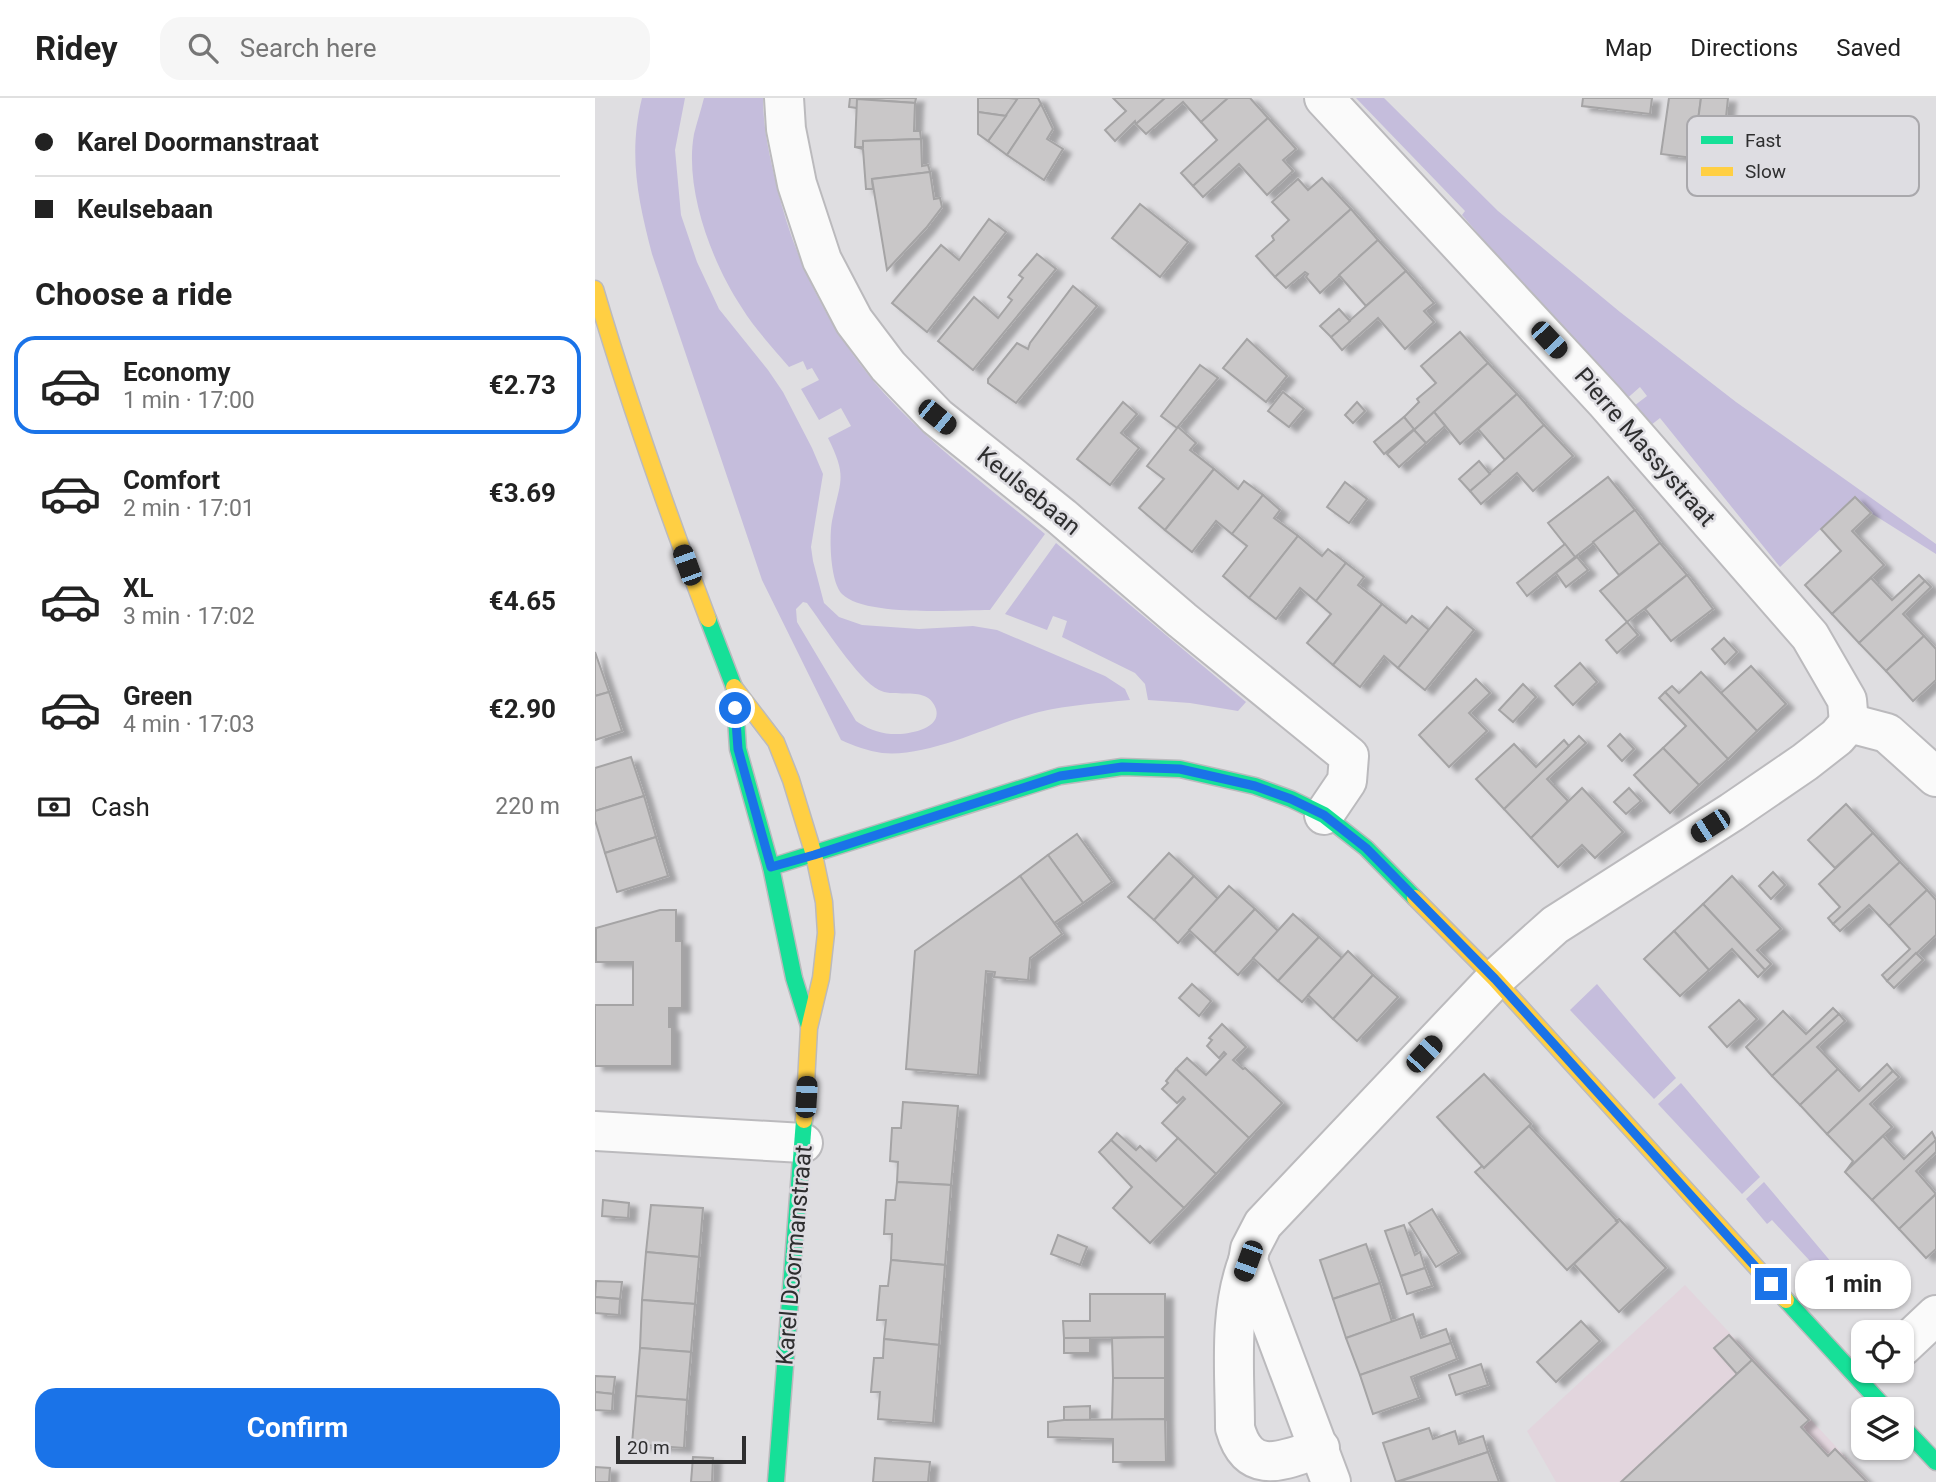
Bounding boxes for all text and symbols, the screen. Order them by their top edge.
search box [160,17,650,80]
text: Ridey [35,29,118,68]
icon: search [184,29,222,67]
text: Search here [240,33,376,63]
text: Map [1605,34,1652,62]
text: Directions [1690,34,1798,62]
text: Saved [1836,34,1901,62]
legend [1687,116,1919,196]
text: Karel Doormanstraat [77,127,319,157]
text: Fast [1745,129,1782,152]
text: Slow [1745,160,1786,183]
text: Keulsebaan [77,194,213,224]
text: Choose a ride [35,275,232,313]
car [1527,317,1572,363]
icon: car [39,354,102,417]
text: Economy [123,357,230,387]
street label: Pierre Massystraat [1569,362,1721,532]
text: €2.73 [489,370,556,400]
text: 1 min · 17:00 [123,387,255,414]
car [915,396,960,438]
street label: Keulsebaan [972,441,1086,541]
icon: car [39,462,102,525]
text: Comfort [123,465,220,495]
text: €3.69 [489,478,556,508]
text: 2 min · 17:01 [123,495,255,522]
car [670,542,705,588]
icon: car [39,570,102,633]
text: XL [123,573,154,603]
text: €4.65 [489,586,556,616]
text: 3 min · 17:02 [123,603,255,630]
icon: car [39,678,102,741]
text: Green [123,681,193,711]
route start [719,692,751,724]
text: €2.90 [489,694,556,724]
text: 4 min · 17:03 [123,711,255,738]
icon: cash [35,788,73,826]
text: Cash [91,792,150,822]
text: 220 m [495,793,560,820]
car [1687,806,1734,846]
car [1402,1031,1447,1077]
car [795,1075,818,1119]
street label: Karel Doormanstraat [770,1144,818,1366]
car [1231,1238,1266,1284]
callout: 1 min [1795,1260,1911,1308]
route end [1755,1268,1787,1300]
text: 1 min [1824,1271,1882,1298]
map controls [1851,1320,1914,1460]
button: locate [1851,1320,1914,1383]
button: Confirm [35,1388,560,1468]
button: layers [1851,1397,1914,1460]
scale bar [616,1433,745,1465]
text: 20 m [627,1436,670,1459]

